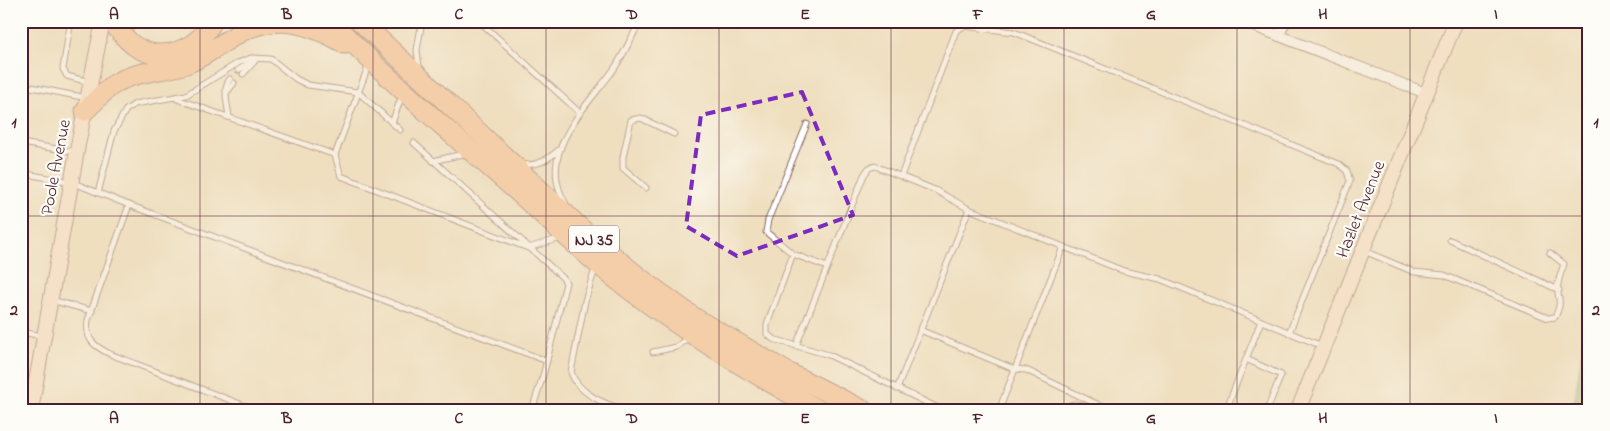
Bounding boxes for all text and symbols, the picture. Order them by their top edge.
text: A [109,3,119,27]
text: B [281,3,293,27]
text: C [455,3,464,27]
text: D [625,3,638,27]
text: E [800,3,810,27]
text: F [972,3,984,27]
text: G [1146,3,1156,27]
text: H [1318,3,1328,27]
text: I [1494,3,1498,27]
text: 1 [11,111,17,135]
text: 1 [1593,111,1599,135]
street label: Poole Avenue [35,116,79,217]
street label: Hazlet Avenue [1330,156,1394,262]
road number: NJ 35 [569,225,619,252]
text: 2 [9,299,18,323]
text: 2 [1591,299,1600,323]
text: A [109,407,119,431]
text: B [281,407,293,431]
text: C [455,407,464,431]
text: D [625,407,638,431]
text: E [800,407,810,431]
text: F [972,407,984,431]
text: G [1146,407,1156,431]
text: H [1318,407,1328,431]
text: I [1494,407,1498,431]

